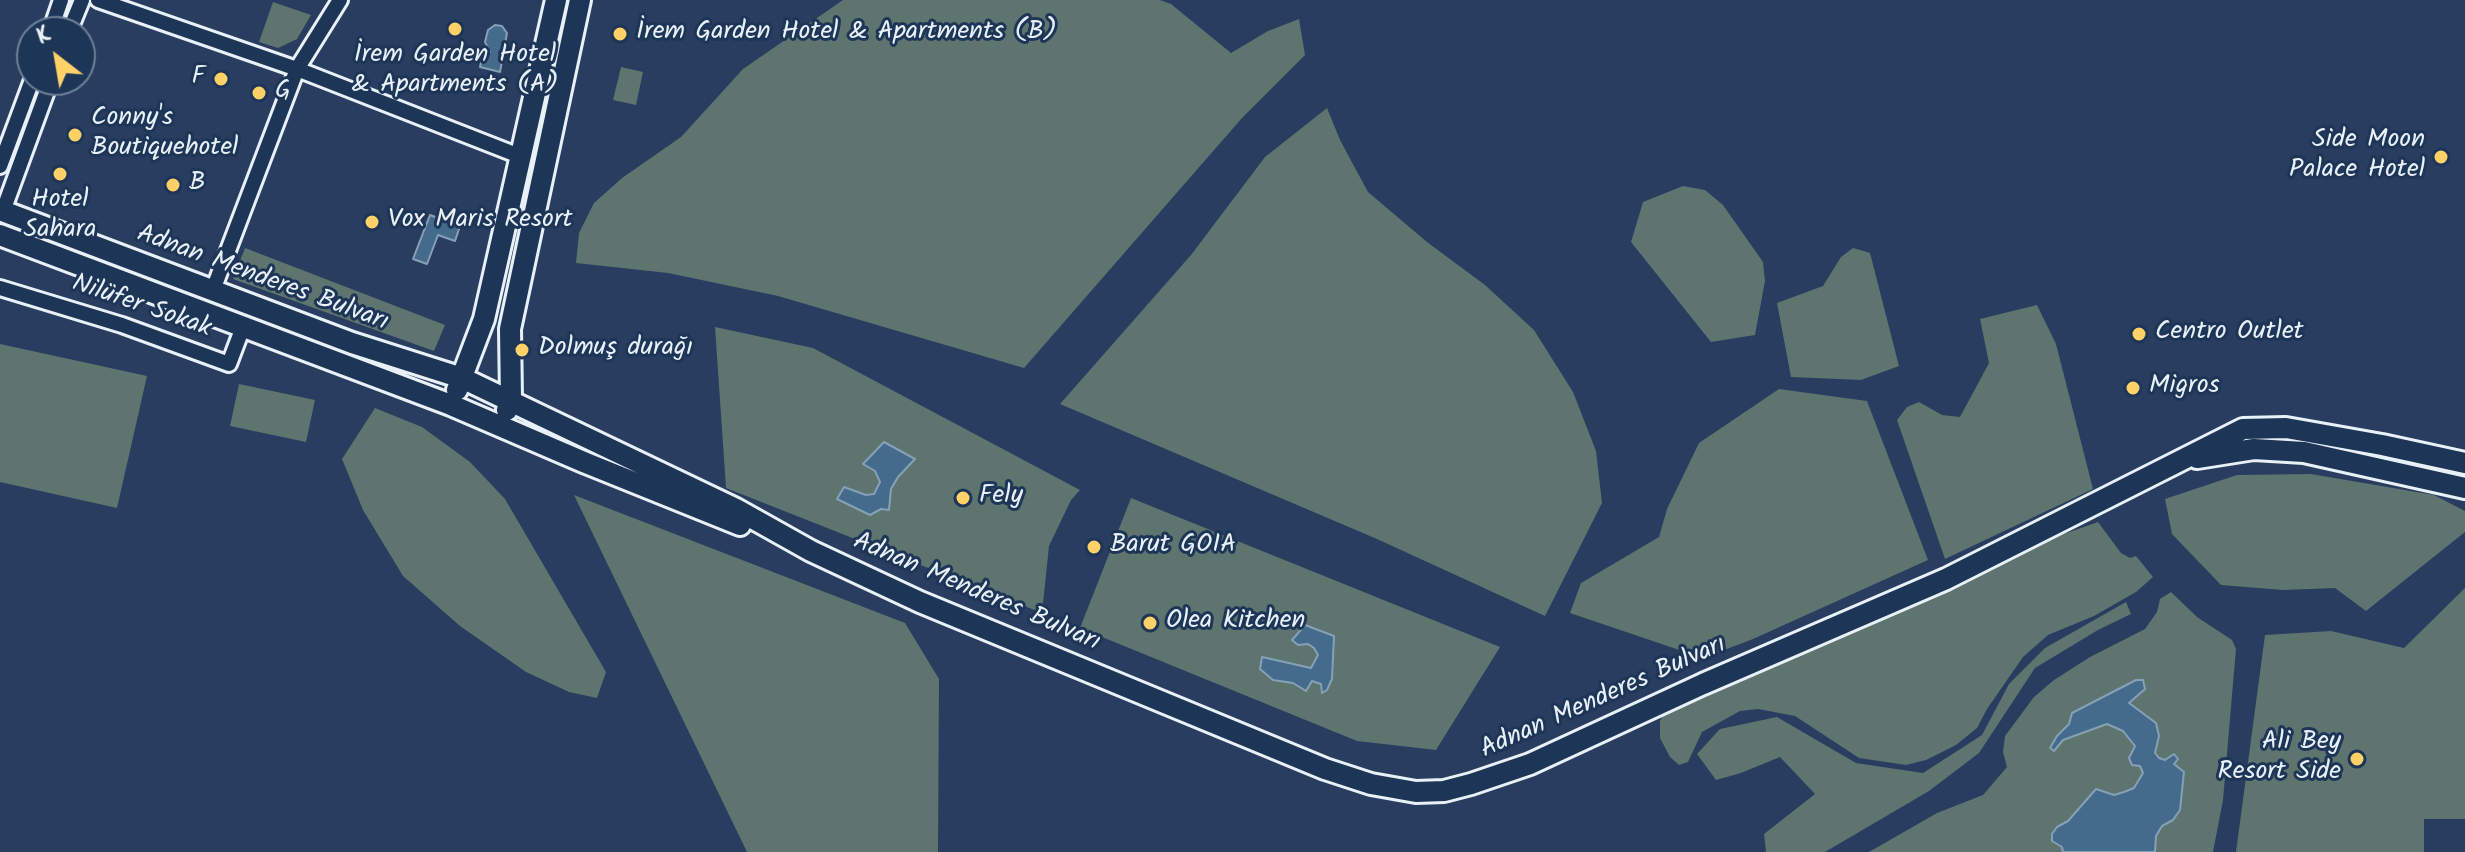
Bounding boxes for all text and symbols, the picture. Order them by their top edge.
north arrow [16,16,96,96]
text: K [30,18,59,55]
place label: İrem Garden Hotel & Apartments (B) [636,18,1057,50]
marker: İrem Garden Hotel & Apartments (A) [446,20,464,38]
marker: İrem Garden Hotel & Apartments (B) [611,25,629,43]
place label: İrem Garden Hotel & Apartments (A) [351,41,559,102]
place label: F [191,63,205,95]
marker: F [212,70,230,88]
place label: G [275,77,291,109]
marker: G [250,84,268,102]
place label: Conny's Boutiquehotel [91,104,238,166]
marker: Conny's Boutiquehotel [66,126,84,144]
place label: Side Moon Palace Hotel [2289,126,2425,188]
marker: Side Moon Palace Hotel [2432,148,2450,166]
marker: Hotel Sahara [51,165,69,183]
place label: B [189,169,206,201]
marker: B [164,176,182,194]
place label: Hotel Sahara [24,186,96,248]
place label: Vox Maris Resort [388,206,573,238]
marker: Vox Maris Resort [363,213,381,231]
street label: Adnan Menderes Bulvarı [132,220,392,340]
street label: Nilüfer Sokak [67,270,215,346]
place label: Centro Outlet [2155,318,2304,350]
marker: Centro Outlet [2130,325,2148,343]
place label: Dolmuş durağı [538,334,693,366]
marker: Dolmuş durağı [513,341,531,359]
place label: Migros [2149,372,2220,404]
marker: Migros [2124,379,2142,397]
place label: Fely [979,482,1023,514]
marker: Fely [954,489,972,507]
street label: Adnan Menderes Bulvarı [848,528,1104,660]
place label: Barut GOIA [1110,531,1236,563]
marker: Barut GOIA [1085,538,1103,556]
place label: Olea Kitchen [1166,607,1305,639]
marker: Olea Kitchen [1141,614,1159,632]
street label: Adnan Menderes Bulvarı [1476,631,1732,767]
place label: Ali Bey Resort Side [2218,728,2341,790]
marker: Ali Bey Resort Side [2348,750,2366,768]

